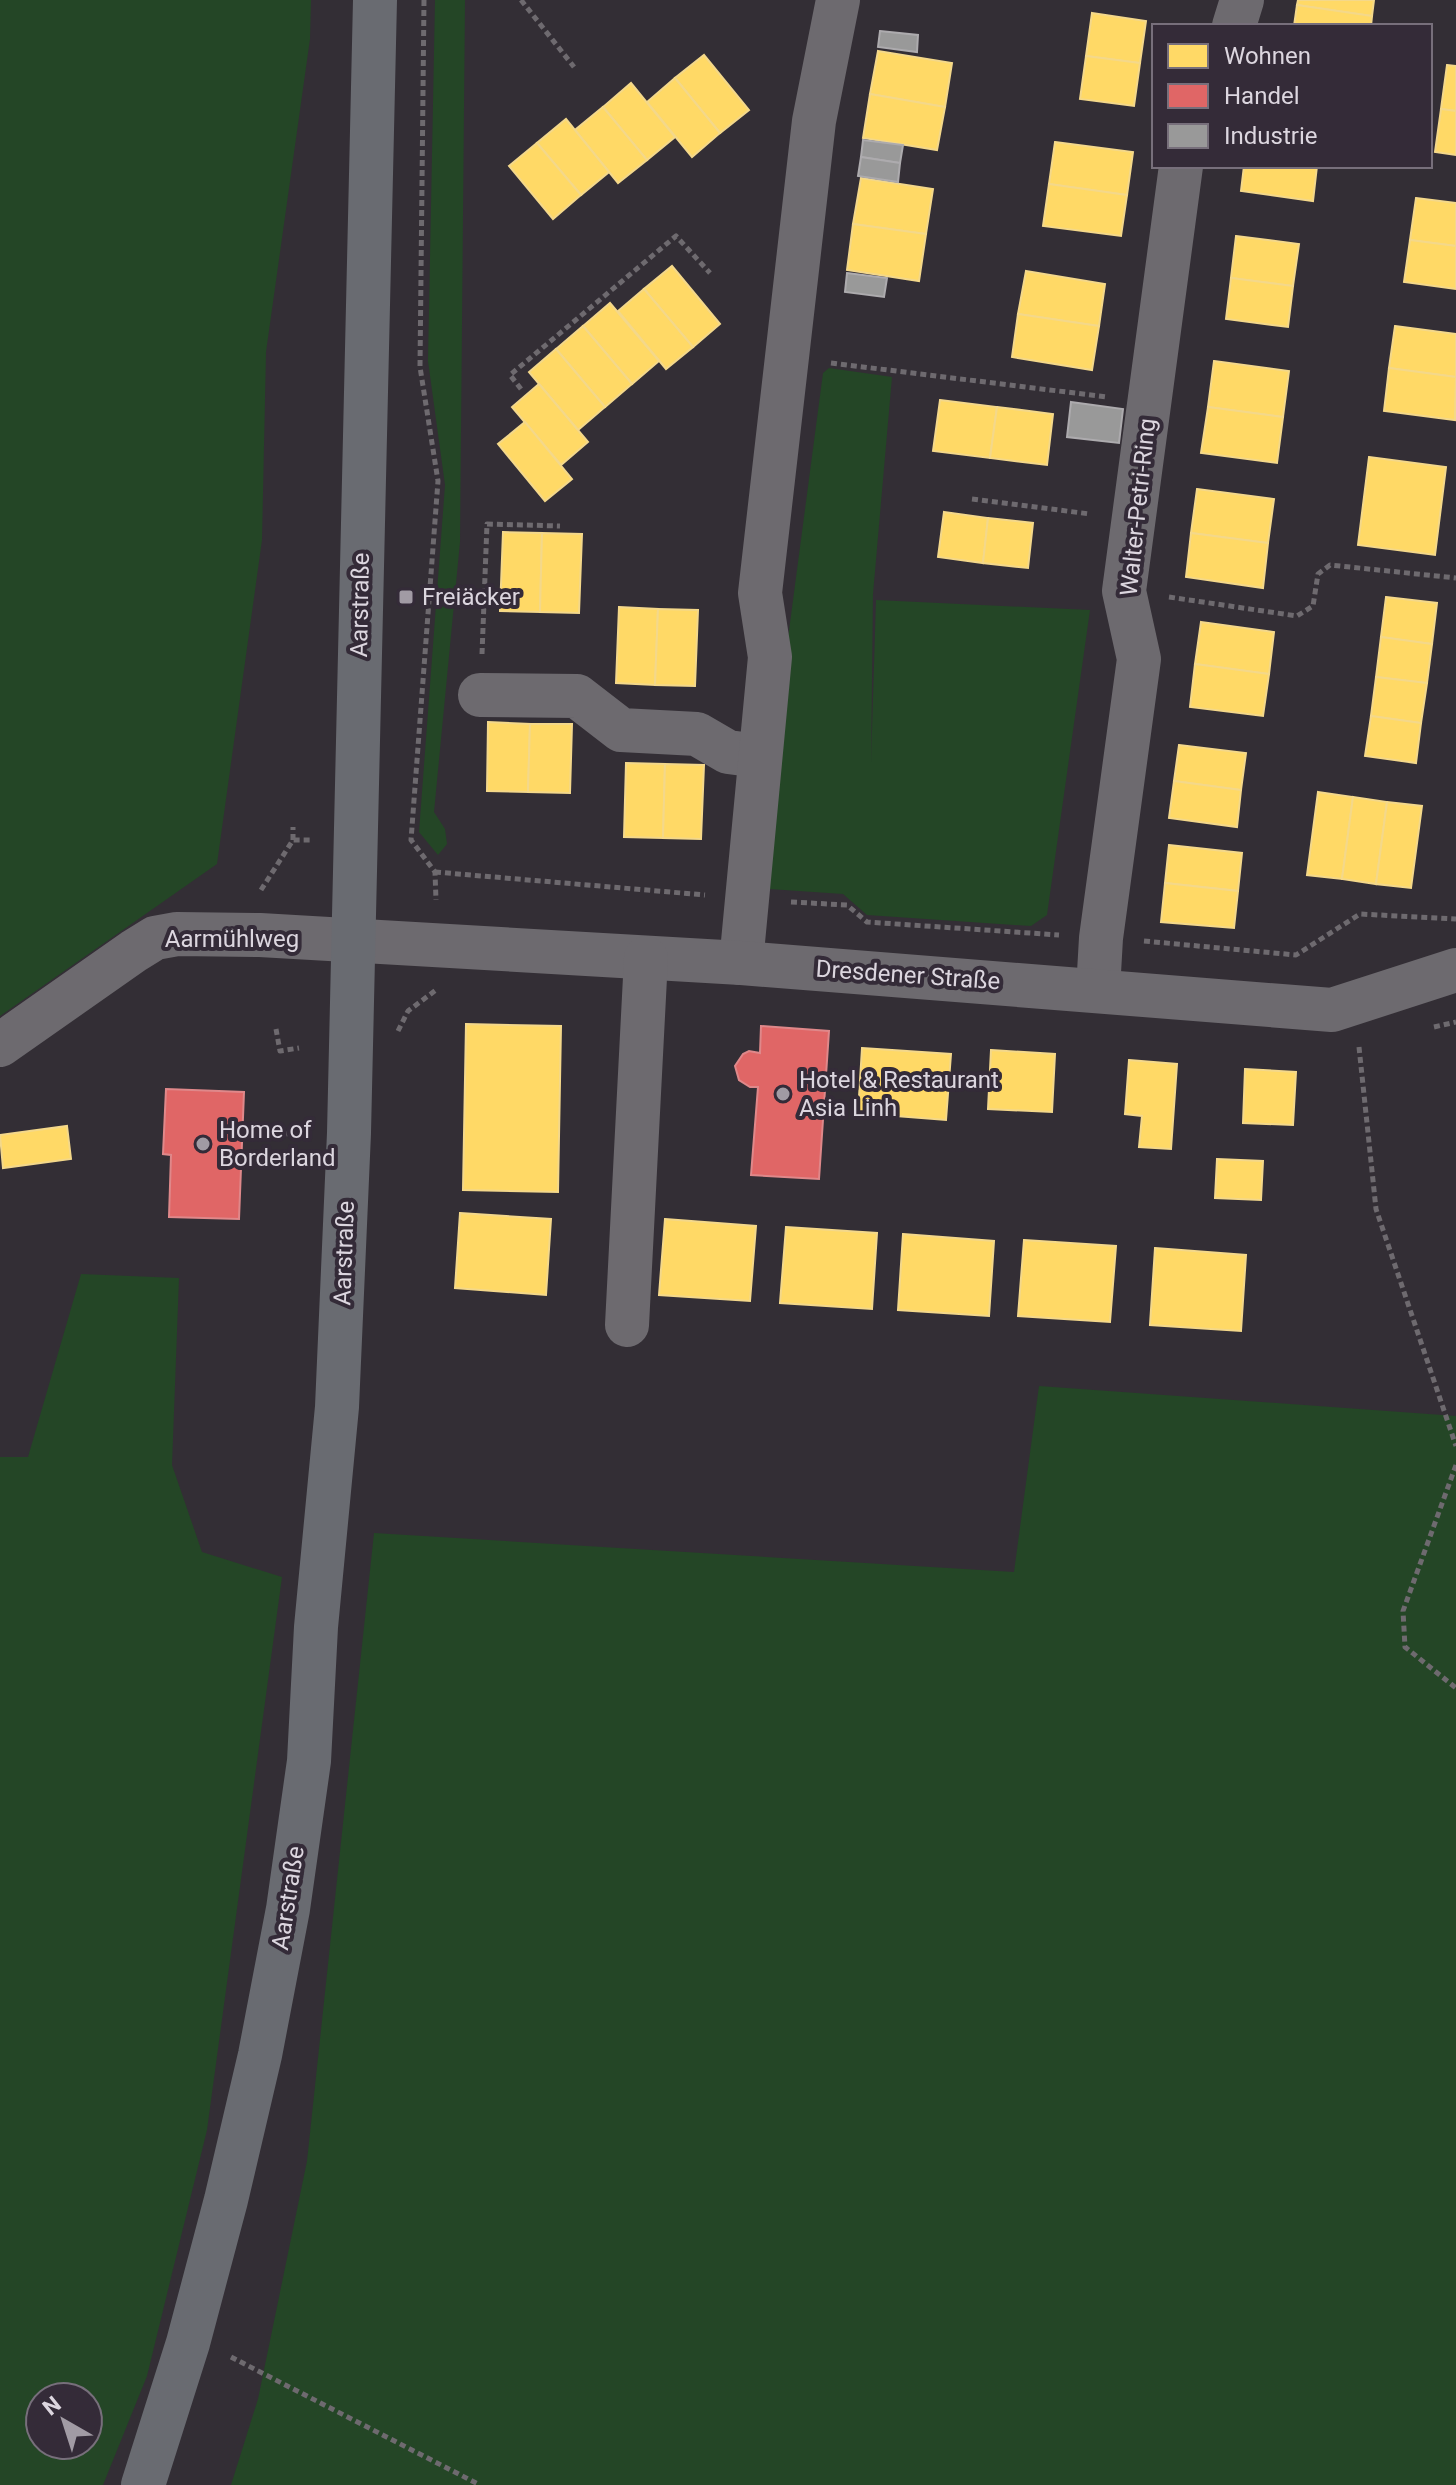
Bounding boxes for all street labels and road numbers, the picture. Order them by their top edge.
street label: Walter-Petri-Ring [1115,417,1161,597]
street label: Aarstraße [345,552,375,658]
street label: Aarmühlweg [165,925,299,953]
street label: Dresdener Straße [815,955,1001,995]
street label: Aarstraße [328,1200,360,1306]
street label: Aarstraße [266,1844,310,1952]

